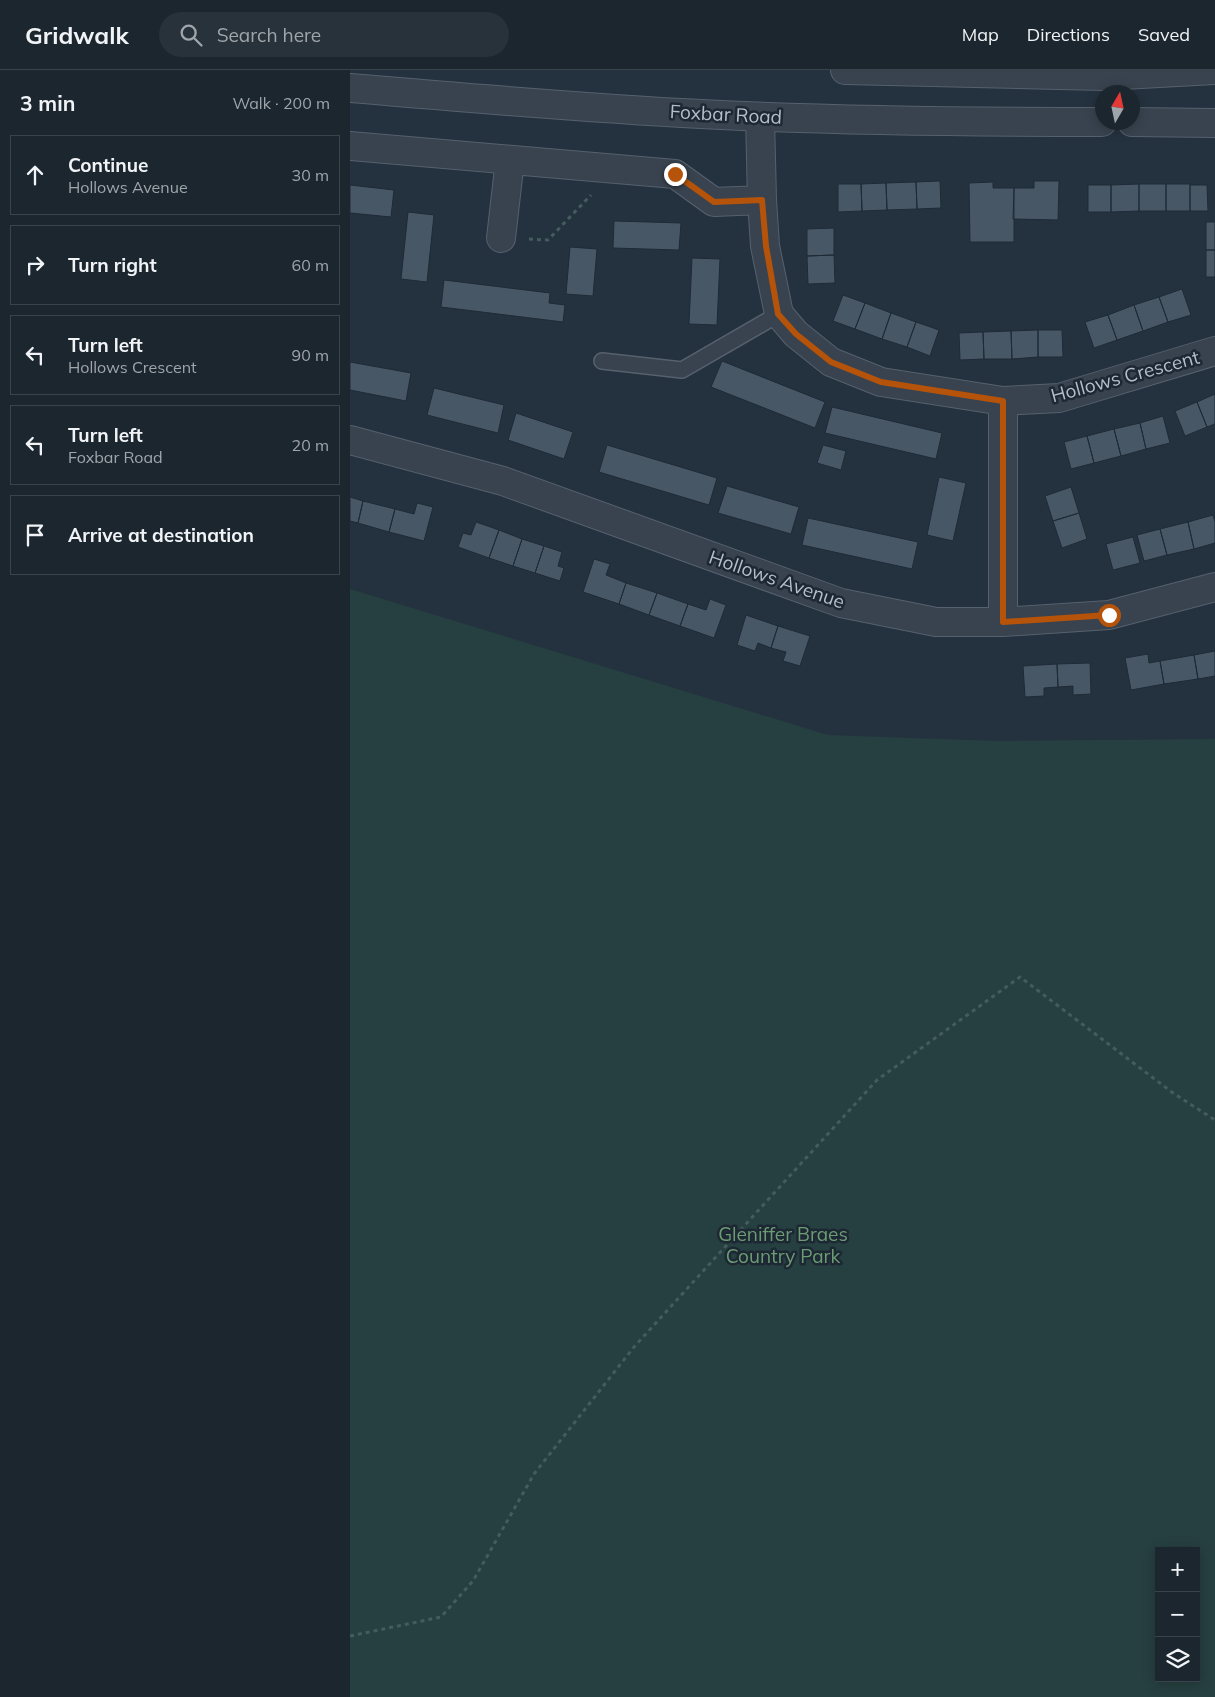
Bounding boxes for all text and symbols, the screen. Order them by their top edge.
search box [159,12,509,57]
text: Gridwalk [25,20,129,50]
icon: search [177,21,205,49]
text: Search here [217,23,321,47]
text: Map [962,23,999,46]
text: Directions [1027,23,1110,46]
text: Saved [1138,23,1190,46]
north arrow [1095,85,1140,130]
text: 3 min [20,90,75,116]
text: Walk · 200 m [232,93,330,113]
street label: Foxbar Road [669,99,783,129]
text: Continue [68,153,148,177]
icon: ahead [21,161,49,189]
route end [664,163,687,186]
text: 30 m [292,165,329,185]
text: Hollows Avenue [68,177,188,197]
icon: right [21,251,49,279]
text: Turn right [68,253,157,277]
text: 60 m [292,255,329,275]
text: Turn left [68,333,143,357]
icon: left [21,341,49,369]
text: 90 m [292,345,329,365]
street label: Hollows Crescent [1048,345,1202,407]
text: Hollows Crescent [68,357,197,377]
text: Turn left [68,423,143,447]
icon: left [21,431,49,459]
text: 20 m [292,435,329,455]
text: Foxbar Road [68,447,163,467]
icon: arrive [21,521,49,549]
text: Arrive at destination [68,523,254,547]
street label: Hollows Avenue [706,545,848,613]
route start [1098,604,1121,627]
park label: Gleniffer Braes Country Park [718,1222,848,1268]
map controls [1155,1547,1200,1682]
button: + [1155,1547,1200,1592]
button: − [1155,1592,1200,1637]
button: layers [1155,1637,1200,1682]

